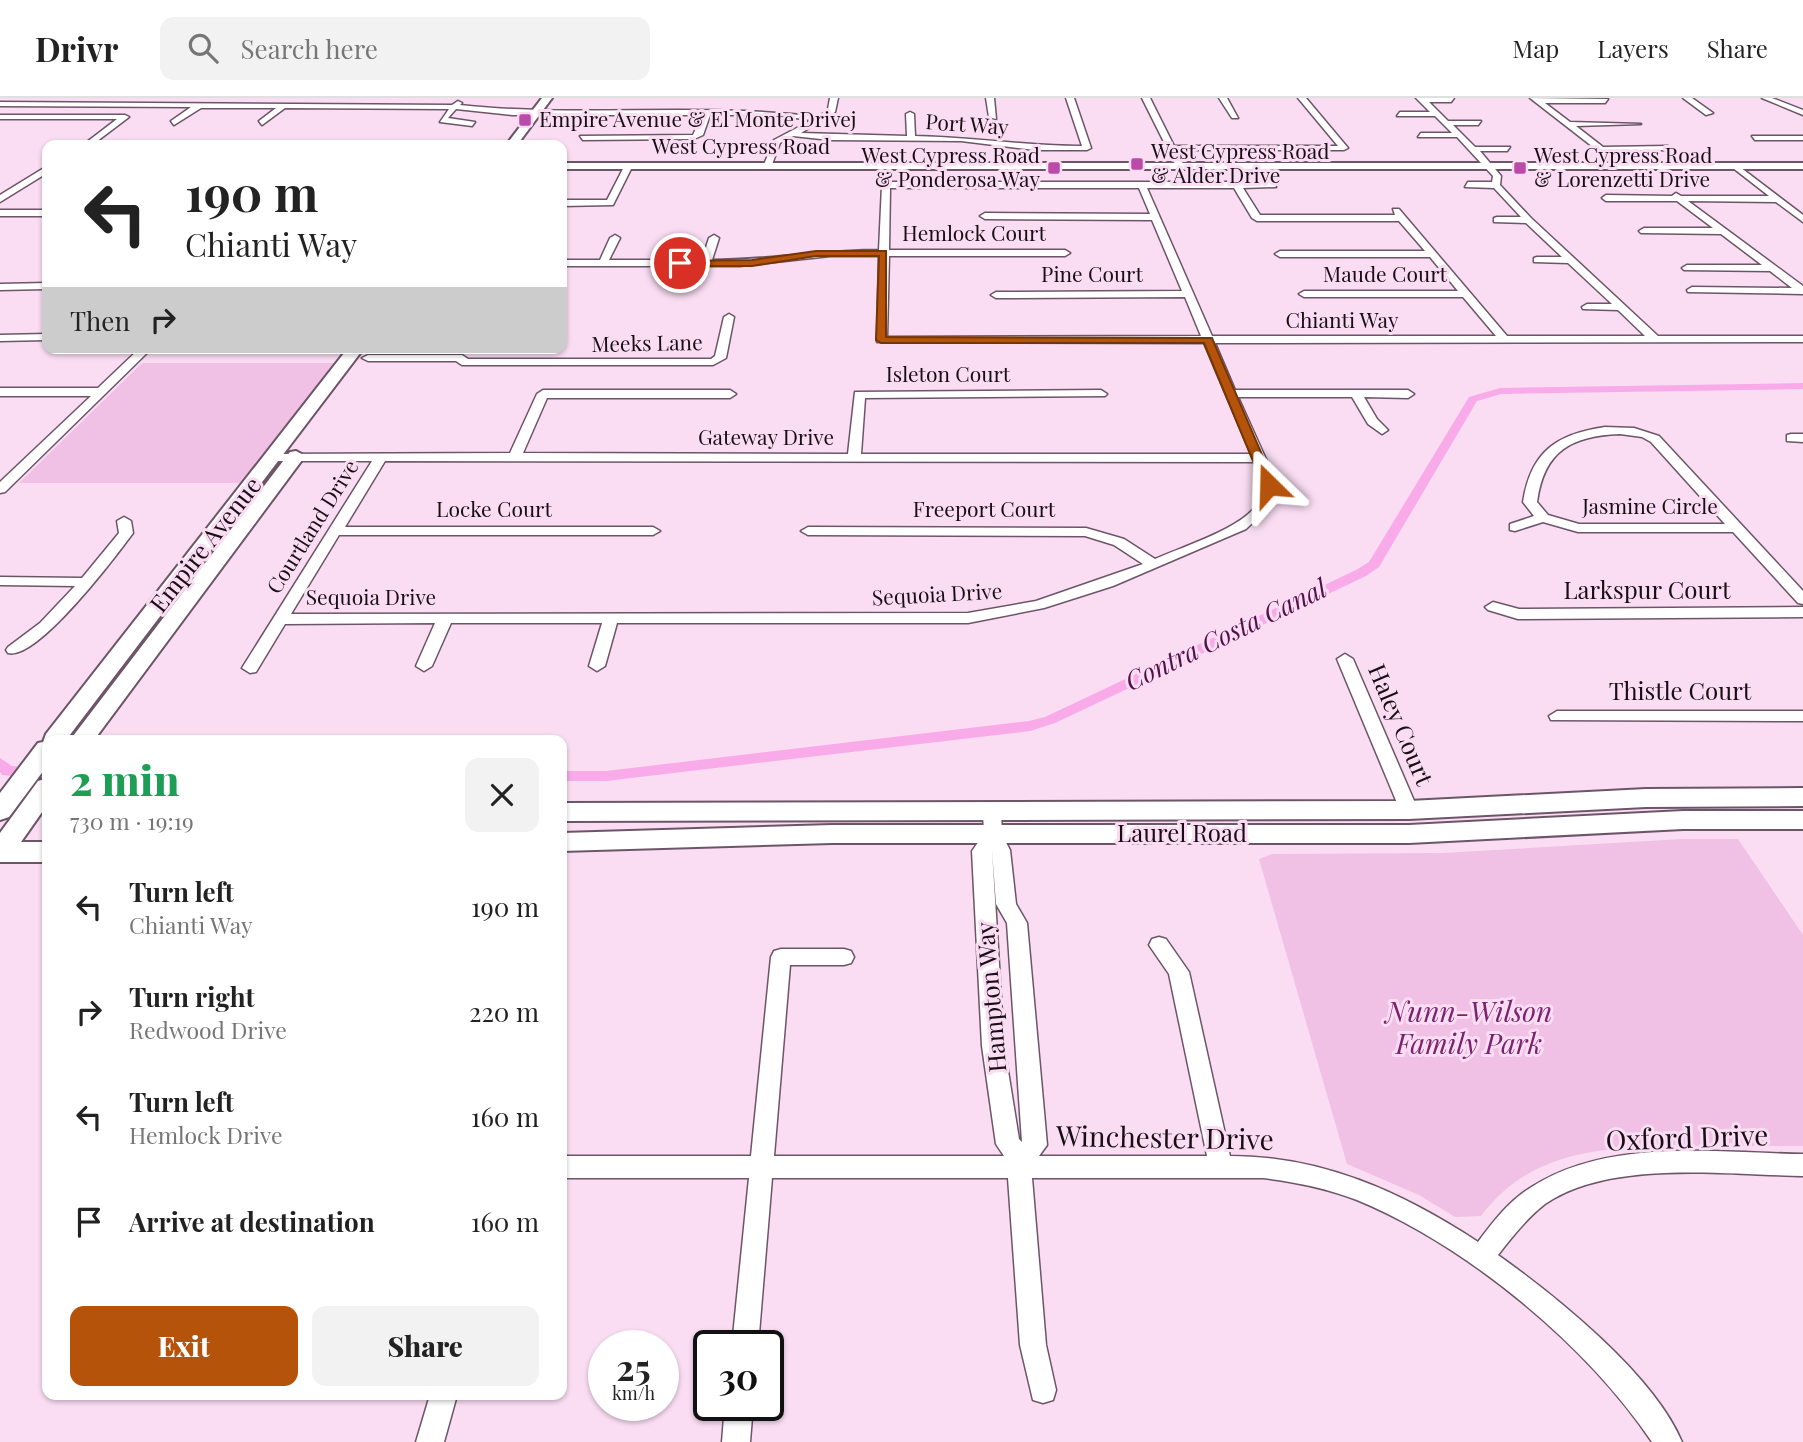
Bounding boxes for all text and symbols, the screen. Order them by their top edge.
search box [160,17,650,80]
text: Drivr [35,26,118,70]
icon: search [184,29,222,67]
text: Search here [240,31,378,66]
text: Map [1513,32,1559,64]
text: Layers [1597,32,1669,64]
text: Share [1707,32,1768,64]
place label: Empire Avenue & El Monte Drivej [539,104,856,132]
street label: Port Way [925,106,1010,140]
marker: Empire Avenue & El Monte Drivej [517,112,533,128]
street label: West Cypress Road [651,131,830,159]
place label: West Cypress Road & Alder Drive [1150,136,1329,188]
place label: West Cypress Road & Ponderosa Way [861,140,1040,192]
place label: West Cypress Road & Lorenzetti Drive [1533,140,1712,192]
marker: West Cypress Road & Alder Drive [1129,156,1145,172]
text: 190 m [185,159,318,224]
marker: West Cypress Road & Ponderosa Way [1046,160,1062,176]
marker: West Cypress Road & Lorenzetti Drive [1512,160,1528,176]
icon: left [70,168,161,259]
street label: Hemlock Court [902,218,1046,246]
text: Chianti Way [185,222,357,265]
pin [650,233,710,293]
icon: arrive [661,244,699,282]
street label: Pine Court [1041,259,1143,287]
street label: Maude Court [1323,259,1447,287]
icon: right [144,301,182,339]
text: Then [70,303,130,338]
street label: Chianti Way [1286,305,1399,333]
street label: Meeks Lane [591,327,703,357]
street label: Isleton Court [886,359,1011,387]
street label: Gateway Drive [698,422,834,450]
position arrow [1232,448,1306,522]
street label: Courtland Drive [259,454,364,598]
street label: Empire Avenue [141,469,267,618]
street label: Jasmine Circle [1581,491,1718,519]
street label: Locke Court [436,494,552,522]
street label: Freeport Court [913,494,1056,522]
water label: Contra Costa Canal [1119,569,1334,698]
street label: Larkspur Court [1563,573,1731,605]
street label: Sequoia Drive [871,576,1003,610]
street label: Sequoia Drive [306,582,436,610]
street label: Haley Court [1362,659,1442,790]
street label: Thistle Court [1609,674,1752,706]
text: 2 min [70,751,179,807]
button: close [465,758,539,832]
text: 730 m · 19:19 [70,805,194,836]
street label: Laurel Road [1117,816,1247,848]
text: Turn left [129,874,234,909]
icon: left [70,888,108,926]
text: 190 m [471,889,539,924]
text: Chianti Way [129,909,253,940]
street label: Hampton Way [967,921,1013,1074]
text: Turn right [129,979,255,1014]
park label: Nunn-Wilson Family Park [1383,992,1552,1061]
icon: right [70,993,108,1031]
text: 220 m [469,994,539,1029]
text: Redwood Drive [129,1014,287,1045]
text: Turn left [129,1084,234,1119]
icon: left [70,1098,108,1136]
text: 160 m [471,1099,539,1134]
street label: Oxford Drive [1605,1115,1769,1158]
street label: Winchester Drive [1055,1116,1274,1157]
text: Hemlock Drive [129,1119,283,1150]
icon: arrive [70,1203,108,1241]
text: Arrive at destination [129,1204,375,1239]
text: 160 m [471,1204,539,1239]
button: Exit [70,1306,298,1386]
button: Share [312,1306,539,1386]
speed limit sign: 30 [693,1330,784,1421]
text: 25 [616,1343,651,1390]
text: km/h [612,1381,655,1405]

